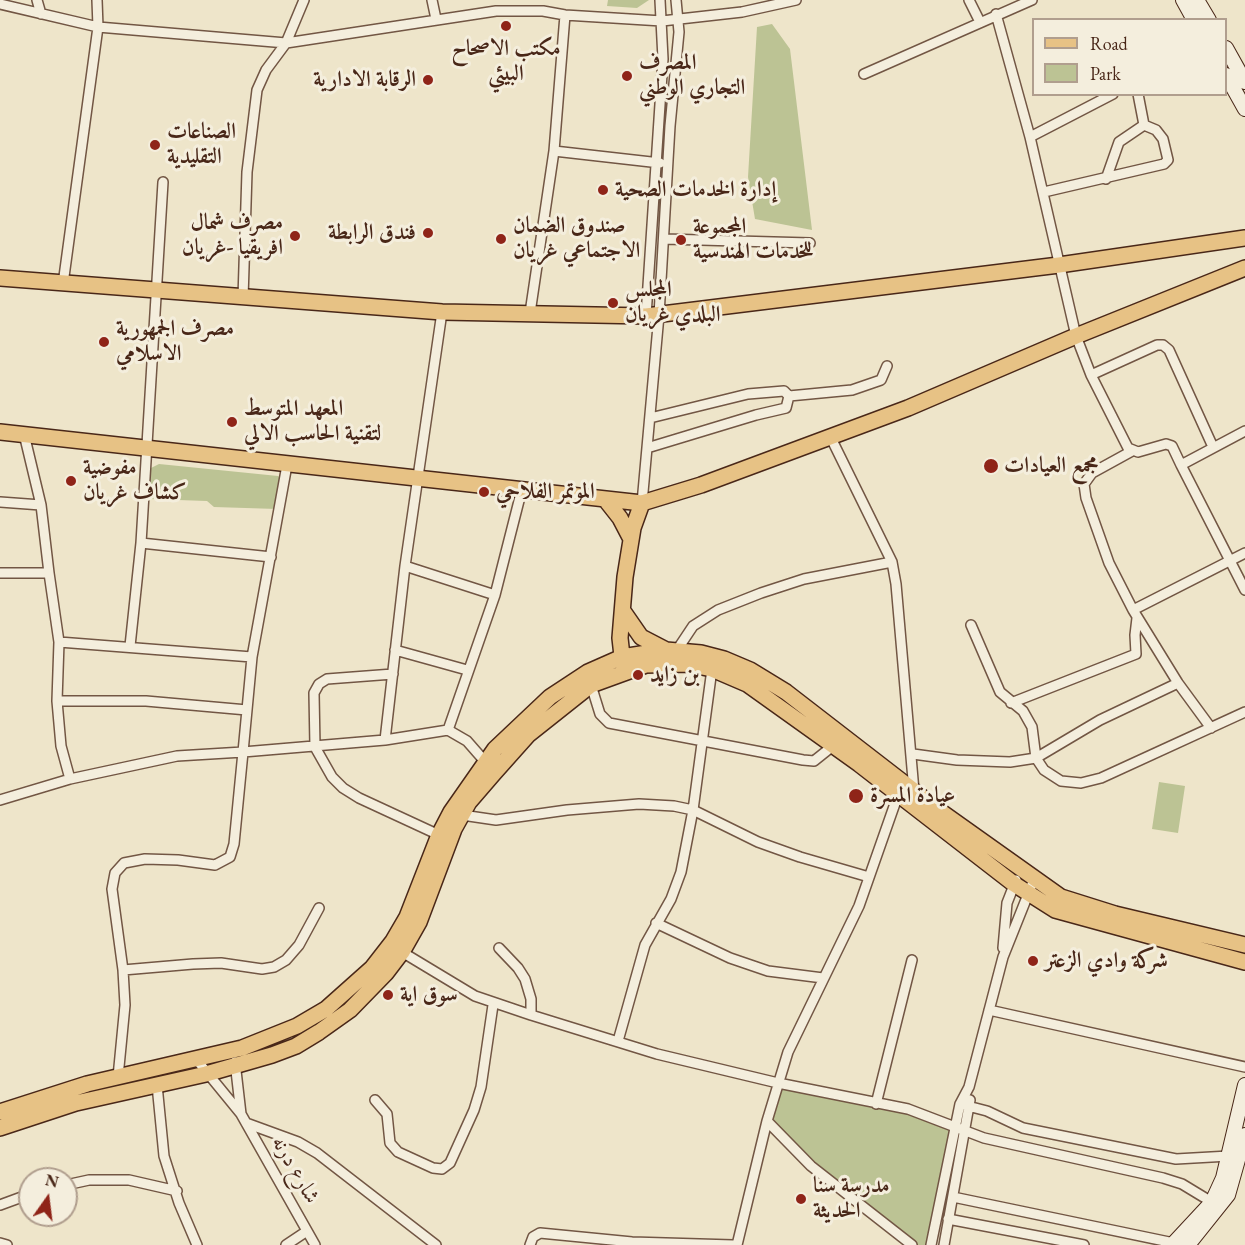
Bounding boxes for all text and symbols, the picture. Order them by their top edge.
legend [1032,18,1227,96]
marker: مكتب الاصحاح البيئي [499,19,513,33]
text: Road [1090,32,1128,55]
place label: مكتب الاصحاح البيئي [452,36,560,88]
place label: المصرف التجاري الوطني [639,50,745,101]
text: Park [1090,62,1121,85]
place label: الرقابة الادارية [313,67,416,93]
marker: المصرف التجاري الوطني [620,69,634,83]
marker: الرقابة الادارية [421,73,435,87]
place label: الصناعات التقليدية [167,119,236,170]
marker: الصناعات التقليدية [148,138,162,152]
place label: إدارة الخدمات الصحية [615,177,776,203]
marker: إدارة الخدمات الصحية [596,183,610,197]
place label: مصرف شمال افريقيا -غريان [182,210,283,262]
place label: صندوق الضمان الاجتماعي غريان [513,213,640,264]
place label: المجموعة للخدمات الهندسية [693,214,813,266]
place label: فندق الرابطة [328,220,416,246]
marker: فندق الرابطة [421,226,435,240]
marker: مصرف شمال افريقيا -غريان [288,229,302,243]
marker: صندوق الضمان الاجتماعي غريان [494,232,508,246]
marker: المجموعة للخدمات الهندسية [674,233,688,247]
place label: المجلس البلدي غريان [625,277,721,328]
marker: المجلس البلدي غريان [606,296,620,310]
place label: مصرف الجمهورية الاسلامي [116,316,234,368]
marker: مصرف الجمهورية الاسلامي [97,335,111,349]
place label: المعهد المتوسط لتقنية الحاسب الالي [244,396,381,448]
marker: المعهد المتوسط لتقنية الحاسب الالي [225,415,239,429]
place label: مجمع العيادات [1004,453,1098,479]
place label: مفوضية كشاف غريان [83,455,187,506]
marker: مجمع العيادات [982,457,1000,475]
marker: مفوضية كشاف غريان [64,474,78,488]
place label: الموتمر الفلاحي [496,479,595,505]
marker: الموتمر الفلاحي [477,485,491,499]
place label: بن زايد [650,662,700,688]
marker: بن زايد [631,668,645,682]
place label: عيادة المسرة [870,783,955,809]
marker: عيادة المسرة [847,787,865,805]
place label: شركة وادي الزعتر [1045,948,1168,974]
marker: شركة وادي الزعتر [1026,954,1040,968]
place label: سوق اية [400,982,458,1008]
marker: سوق اية [381,988,395,1002]
street label: شارع درنه [265,1131,325,1209]
north arrow [18,1167,78,1227]
text: N [43,1169,61,1193]
place label: مدرسة سنا الحديثة [813,1173,890,1224]
marker: مدرسة سنا الحديثة [794,1192,808,1206]

